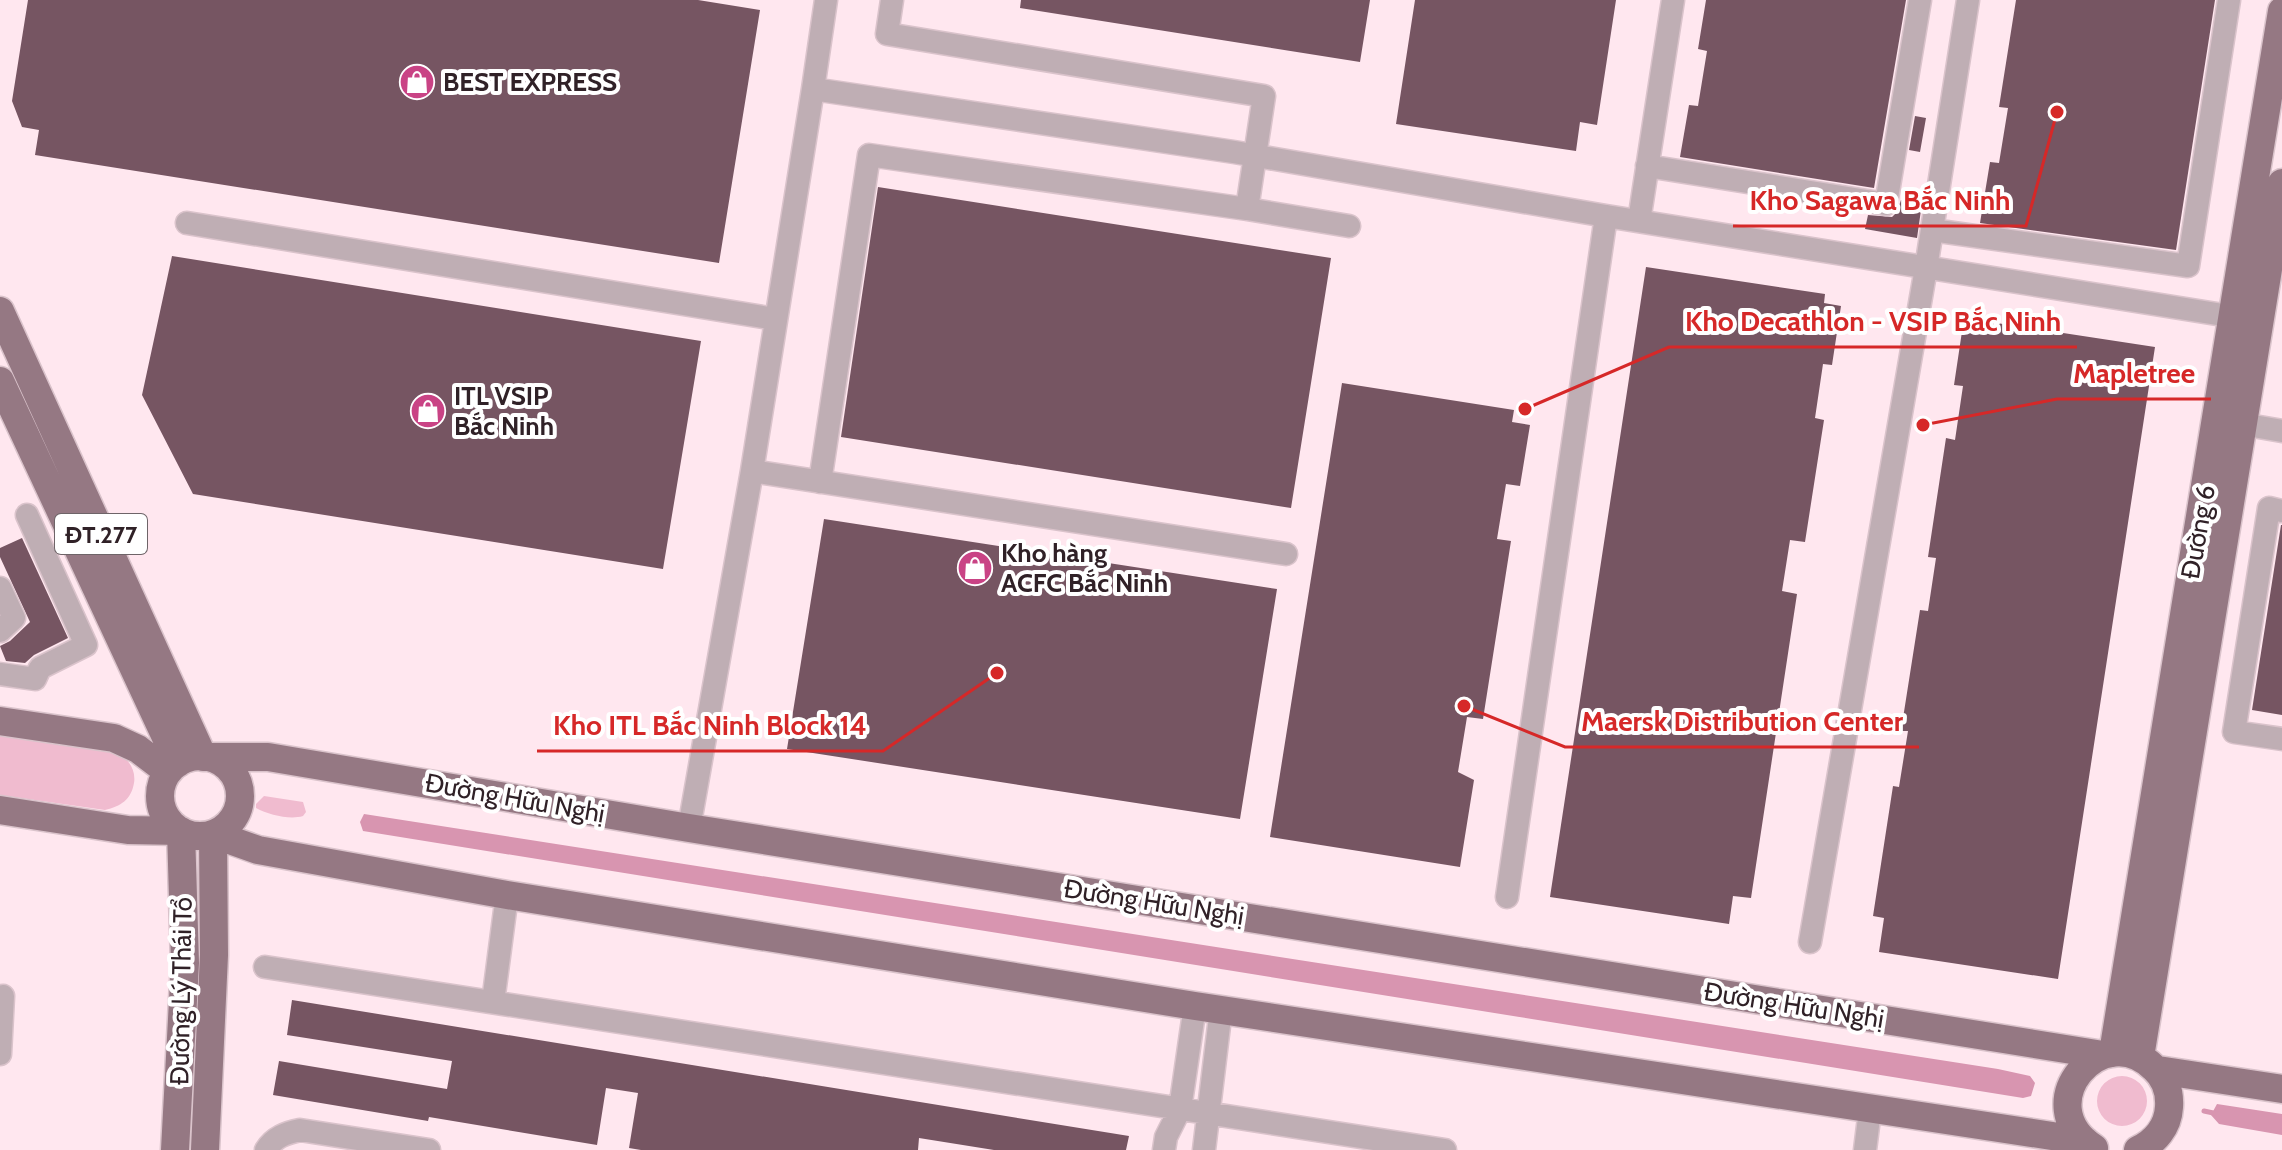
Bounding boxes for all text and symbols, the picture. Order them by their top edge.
shop icon: BEST EXPRESS [398,63,436,101]
place label: BEST EXPRESS [443,66,617,98]
callout: Kho Sagawa Bắc Ninh [1733,174,2026,226]
text: Kho Sagawa Bắc Ninh [1749,183,2011,217]
callout: Kho Decathlon - VSIP Bắc Ninh [1669,295,2077,347]
text: Kho Decathlon - VSIP Bắc Ninh [1685,304,2061,338]
callout: Mapletree [2057,347,2211,399]
text: Mapletree [2073,356,2195,390]
place label: ITL VSIP Bắc Ninh [454,380,554,442]
shop icon: ITL VSIP Bắc Ninh [409,392,447,430]
street label: Đường 6 [2174,482,2222,582]
road number: ĐT.277 [55,514,147,554]
place label: Kho hàng ACFC Bắc Ninh [1001,537,1168,599]
shop icon: Kho hàng ACFC Bắc Ninh [956,549,994,587]
callout: Maersk Distribution Center [1565,695,1919,747]
callout: Kho ITL Bắc Ninh Block 14 [537,699,883,751]
text: Maersk Distribution Center [1581,704,1904,738]
text: Kho ITL Bắc Ninh Block 14 [553,708,867,742]
street label: Đường Hữu Nghị [423,766,607,830]
street label: Đường Hữu Nghị [1062,872,1246,932]
street label: Đường Lý Thái Tổ [163,897,199,1085]
street label: Đường Hữu Nghị [1702,975,1886,1035]

